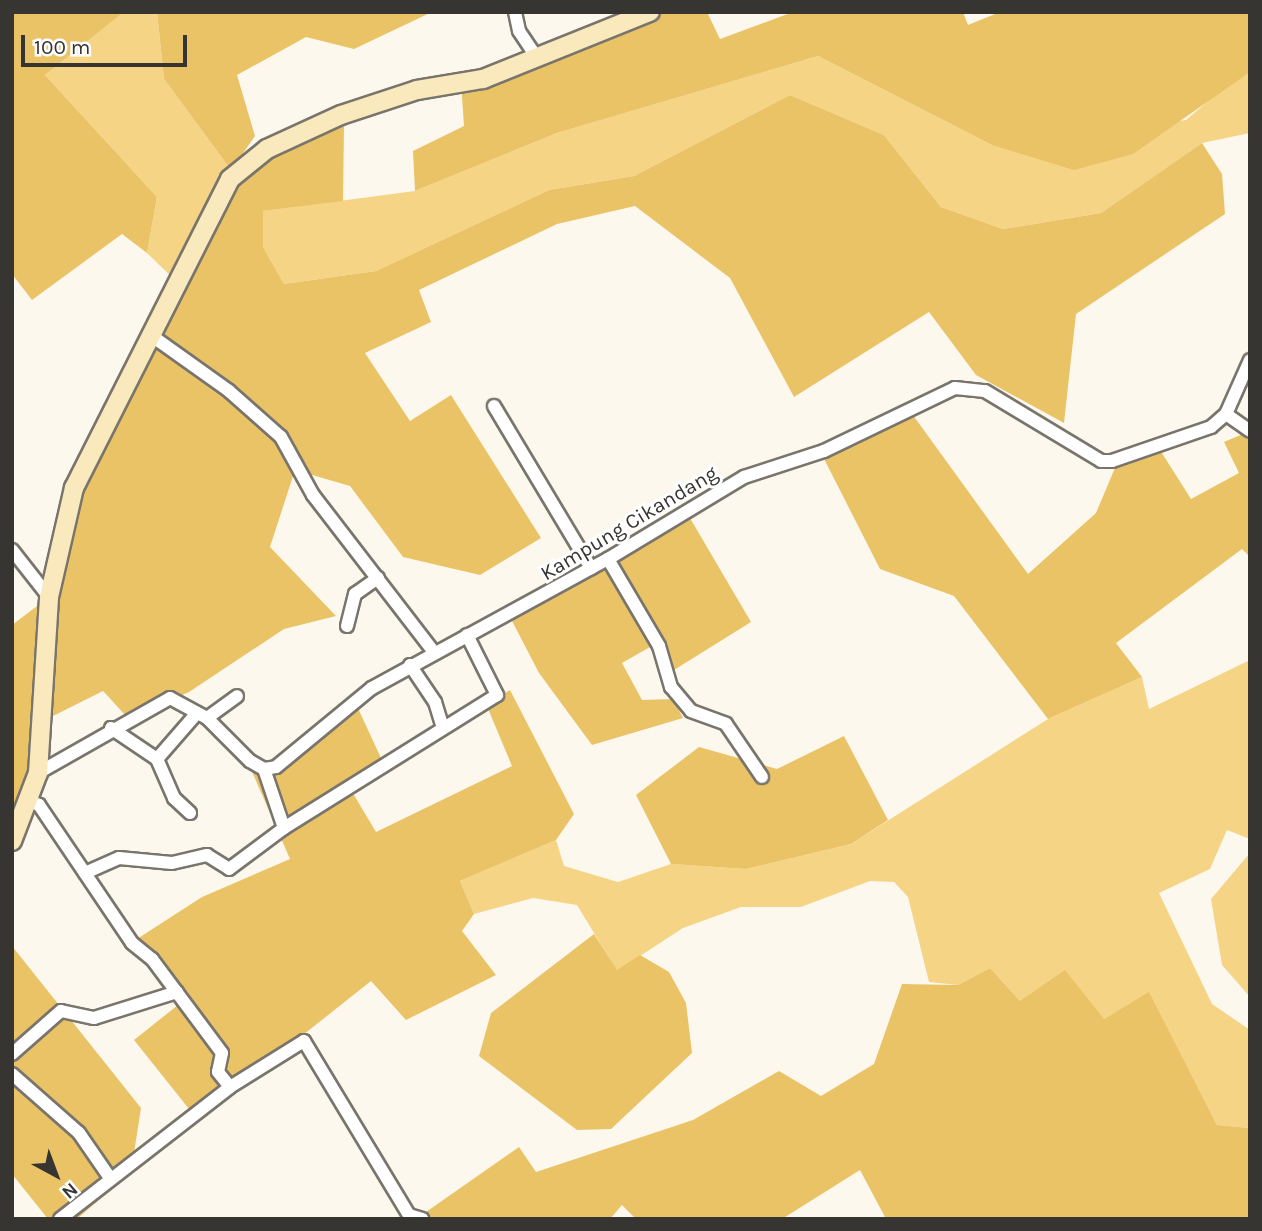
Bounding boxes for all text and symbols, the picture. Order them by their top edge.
scale bar [24,21,191,65]
text: 100 m [34,35,91,59]
street label: Kampung Cikandang [536,460,722,586]
north arrow [21,1140,91,1210]
text: N [57,1178,82,1204]

